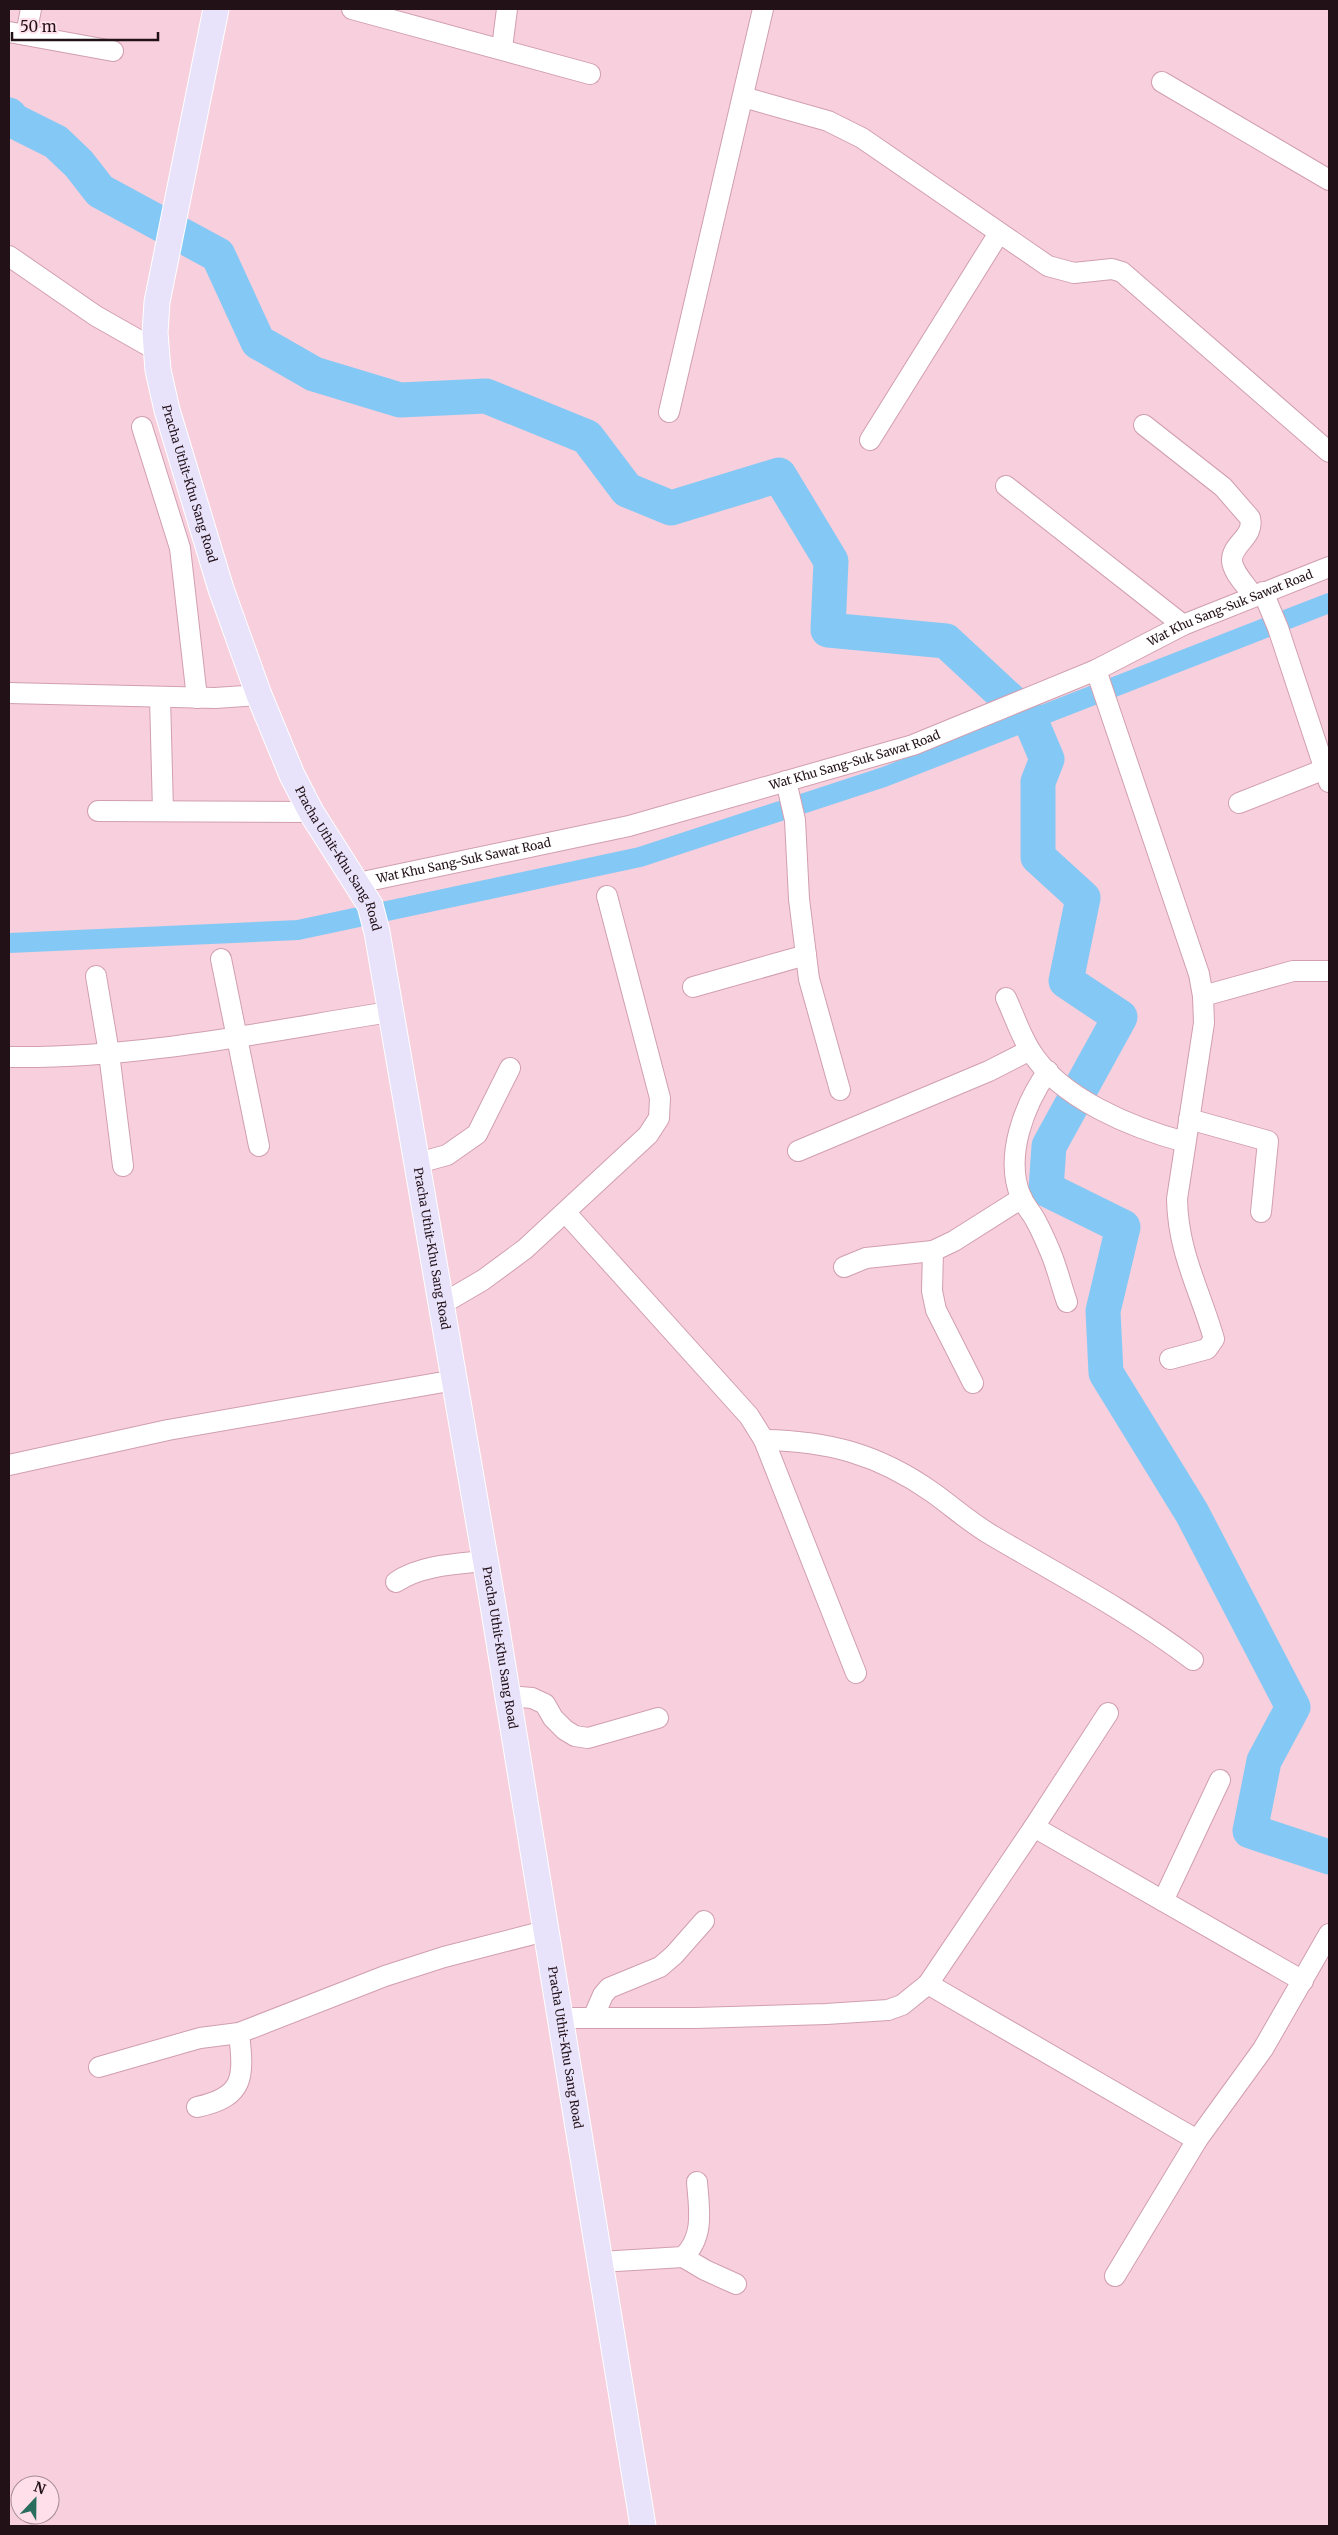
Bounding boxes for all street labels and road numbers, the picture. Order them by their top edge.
street label: Pracha Uthit-Khu Sang Road [159,403,221,564]
street label: Wat Khu Sang-Suk Sawat Road [1144,566,1315,650]
street label: Wat Khu Sang-Suk Sawat Road [766,727,942,793]
street label: Pracha Uthit-Khu Sang Road [292,783,384,932]
street label: Wat Khu Sang-Suk Sawat Road [374,835,552,886]
street label: Pracha Uthit-Khu Sang Road [411,1166,453,1331]
street label: Pracha Uthit-Khu Sang Road [480,1565,521,1730]
street label: Pracha Uthit-Khu Sang Road [545,1965,586,2130]

